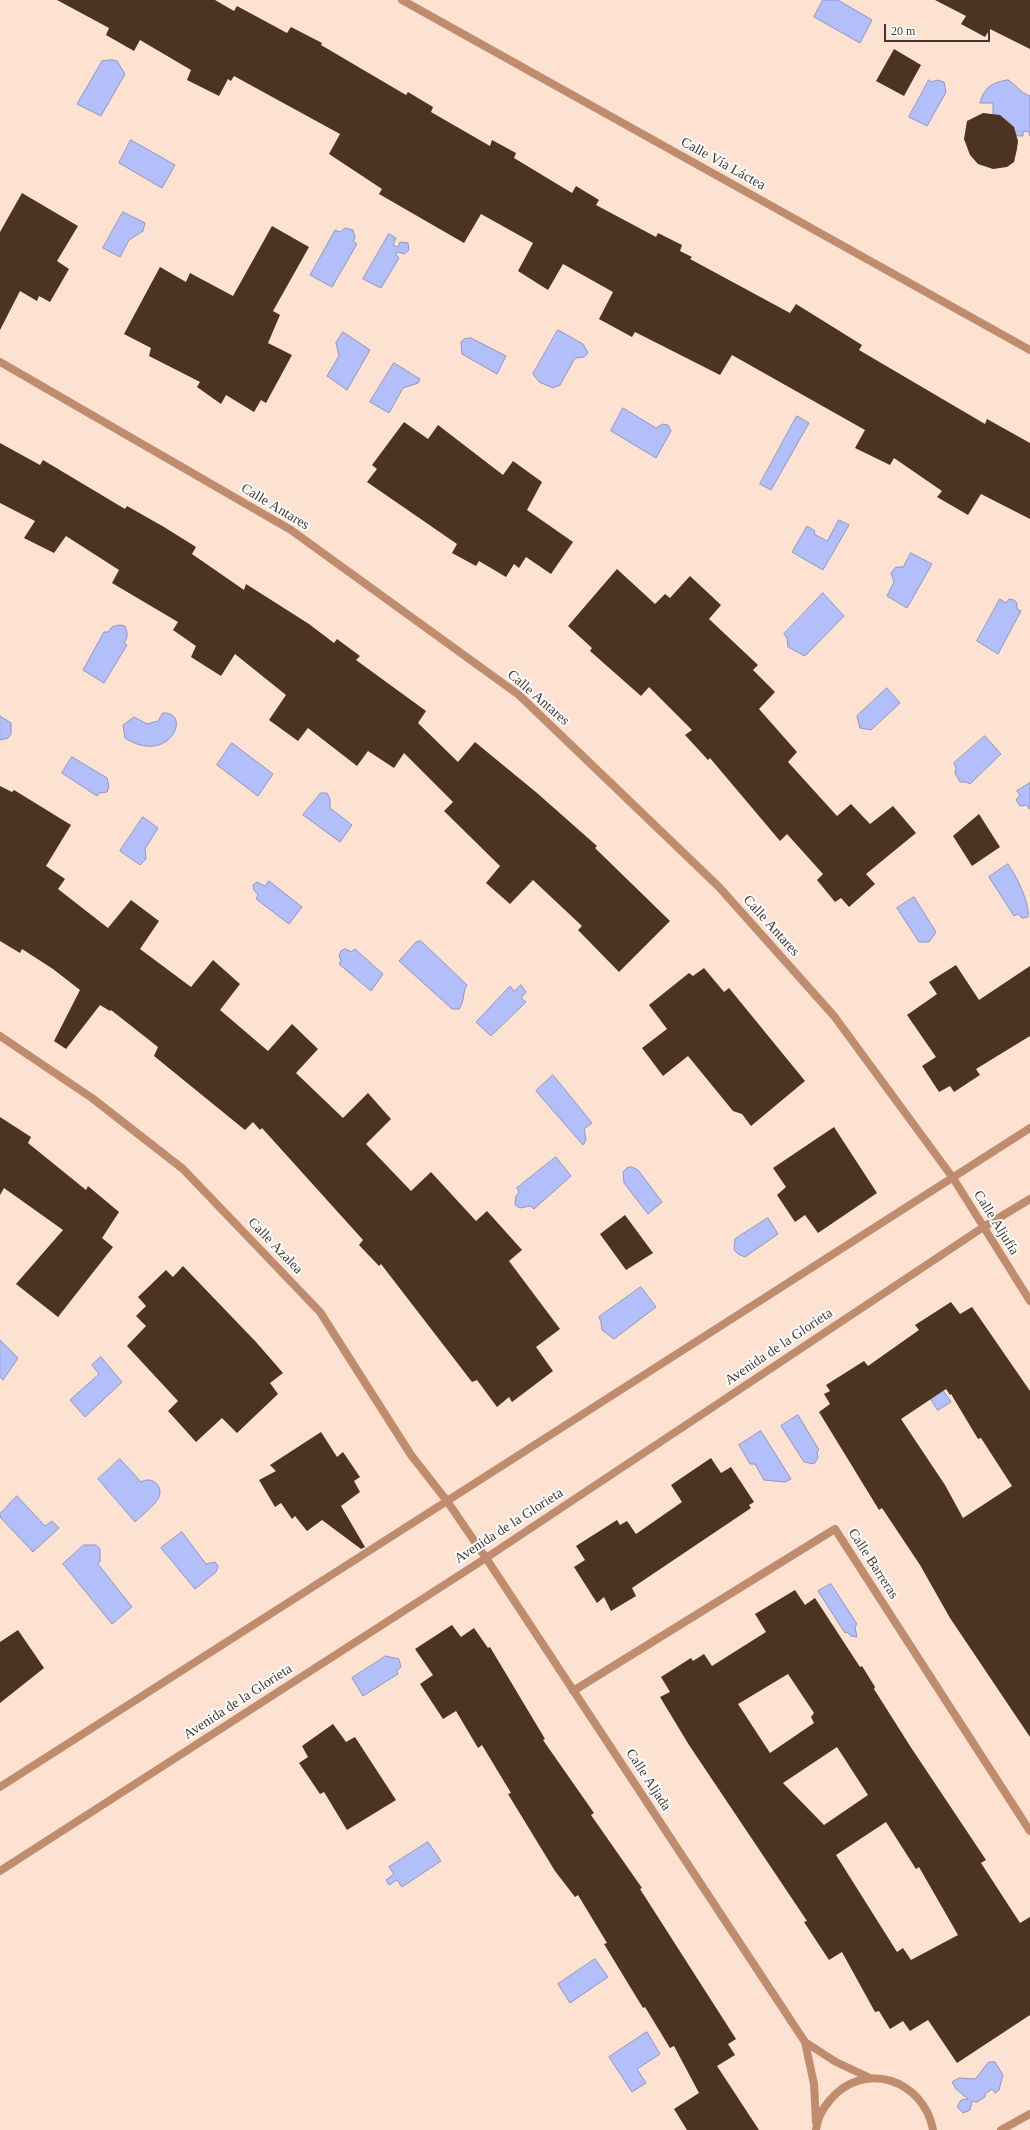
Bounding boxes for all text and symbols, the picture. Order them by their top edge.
scale bar [886,16,992,42]
text: 20 m [891,24,915,38]
street label: Calle Vía Láctea [678,134,768,194]
street label: Calle Antares [238,480,312,534]
street label: Calle Antares [504,667,572,729]
street label: Calle Antares [739,892,803,960]
street label: Calle Aljufía [970,1188,1022,1258]
street label: Calle Azalea [244,1214,306,1278]
street label: Avenida de la Glorieta [722,1305,836,1389]
street label: Avenida de la Glorieta [452,1485,566,1567]
street label: Calle Barreras [844,1526,902,1602]
street label: Avenida de la Glorieta [181,1661,295,1743]
street label: Calle Aljada [622,1746,674,1814]

